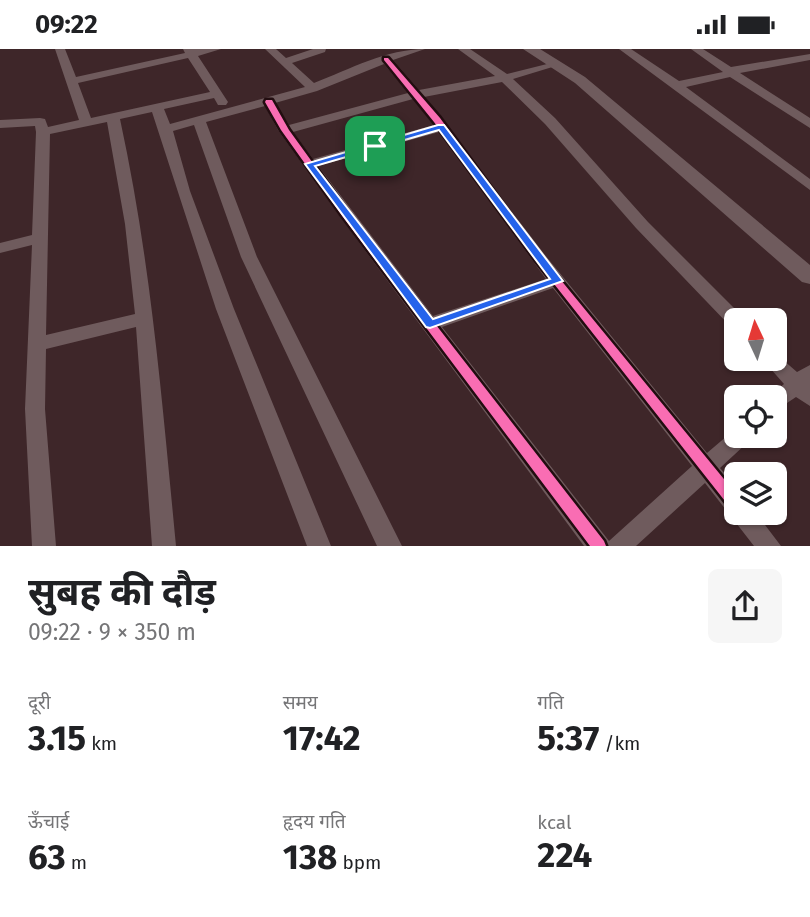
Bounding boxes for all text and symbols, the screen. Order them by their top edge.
text: 09:22 [35,9,98,40]
pin [345,116,405,176]
icon: arrive [356,127,394,165]
north arrow [724,308,788,371]
map controls [724,308,787,525]
button: locate [724,385,787,448]
button: layers [724,462,787,525]
text: सुबह की दौड़ [28,569,216,615]
button: share [708,569,782,643]
text: 09:22 · 9 × 350 m [28,618,196,646]
text: दूरी [28,691,51,714]
text: समय [283,691,318,714]
text: गति [537,691,564,714]
text: 3.15 [28,717,86,759]
text: 17:42 [283,717,361,759]
text: 5:37 [537,717,599,759]
text: km [86,732,117,755]
text: /km [599,732,640,755]
text: ऊँचाई [28,810,69,833]
text: हृदय गति [283,810,346,833]
text: kcal [537,811,572,834]
text: 224 [537,834,592,876]
text: 63 [28,836,66,878]
text: 138 [283,836,337,878]
text: m [66,851,87,874]
text: bpm [337,851,381,874]

